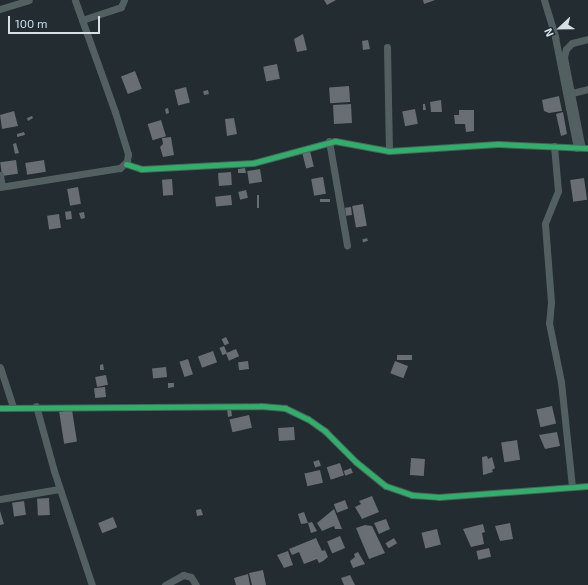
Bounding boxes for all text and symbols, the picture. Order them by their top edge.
scale bar [10,8,102,34]
north arrow [540,8,580,48]
text: 100 m [15,16,47,30]
text: N [541,27,556,39]

